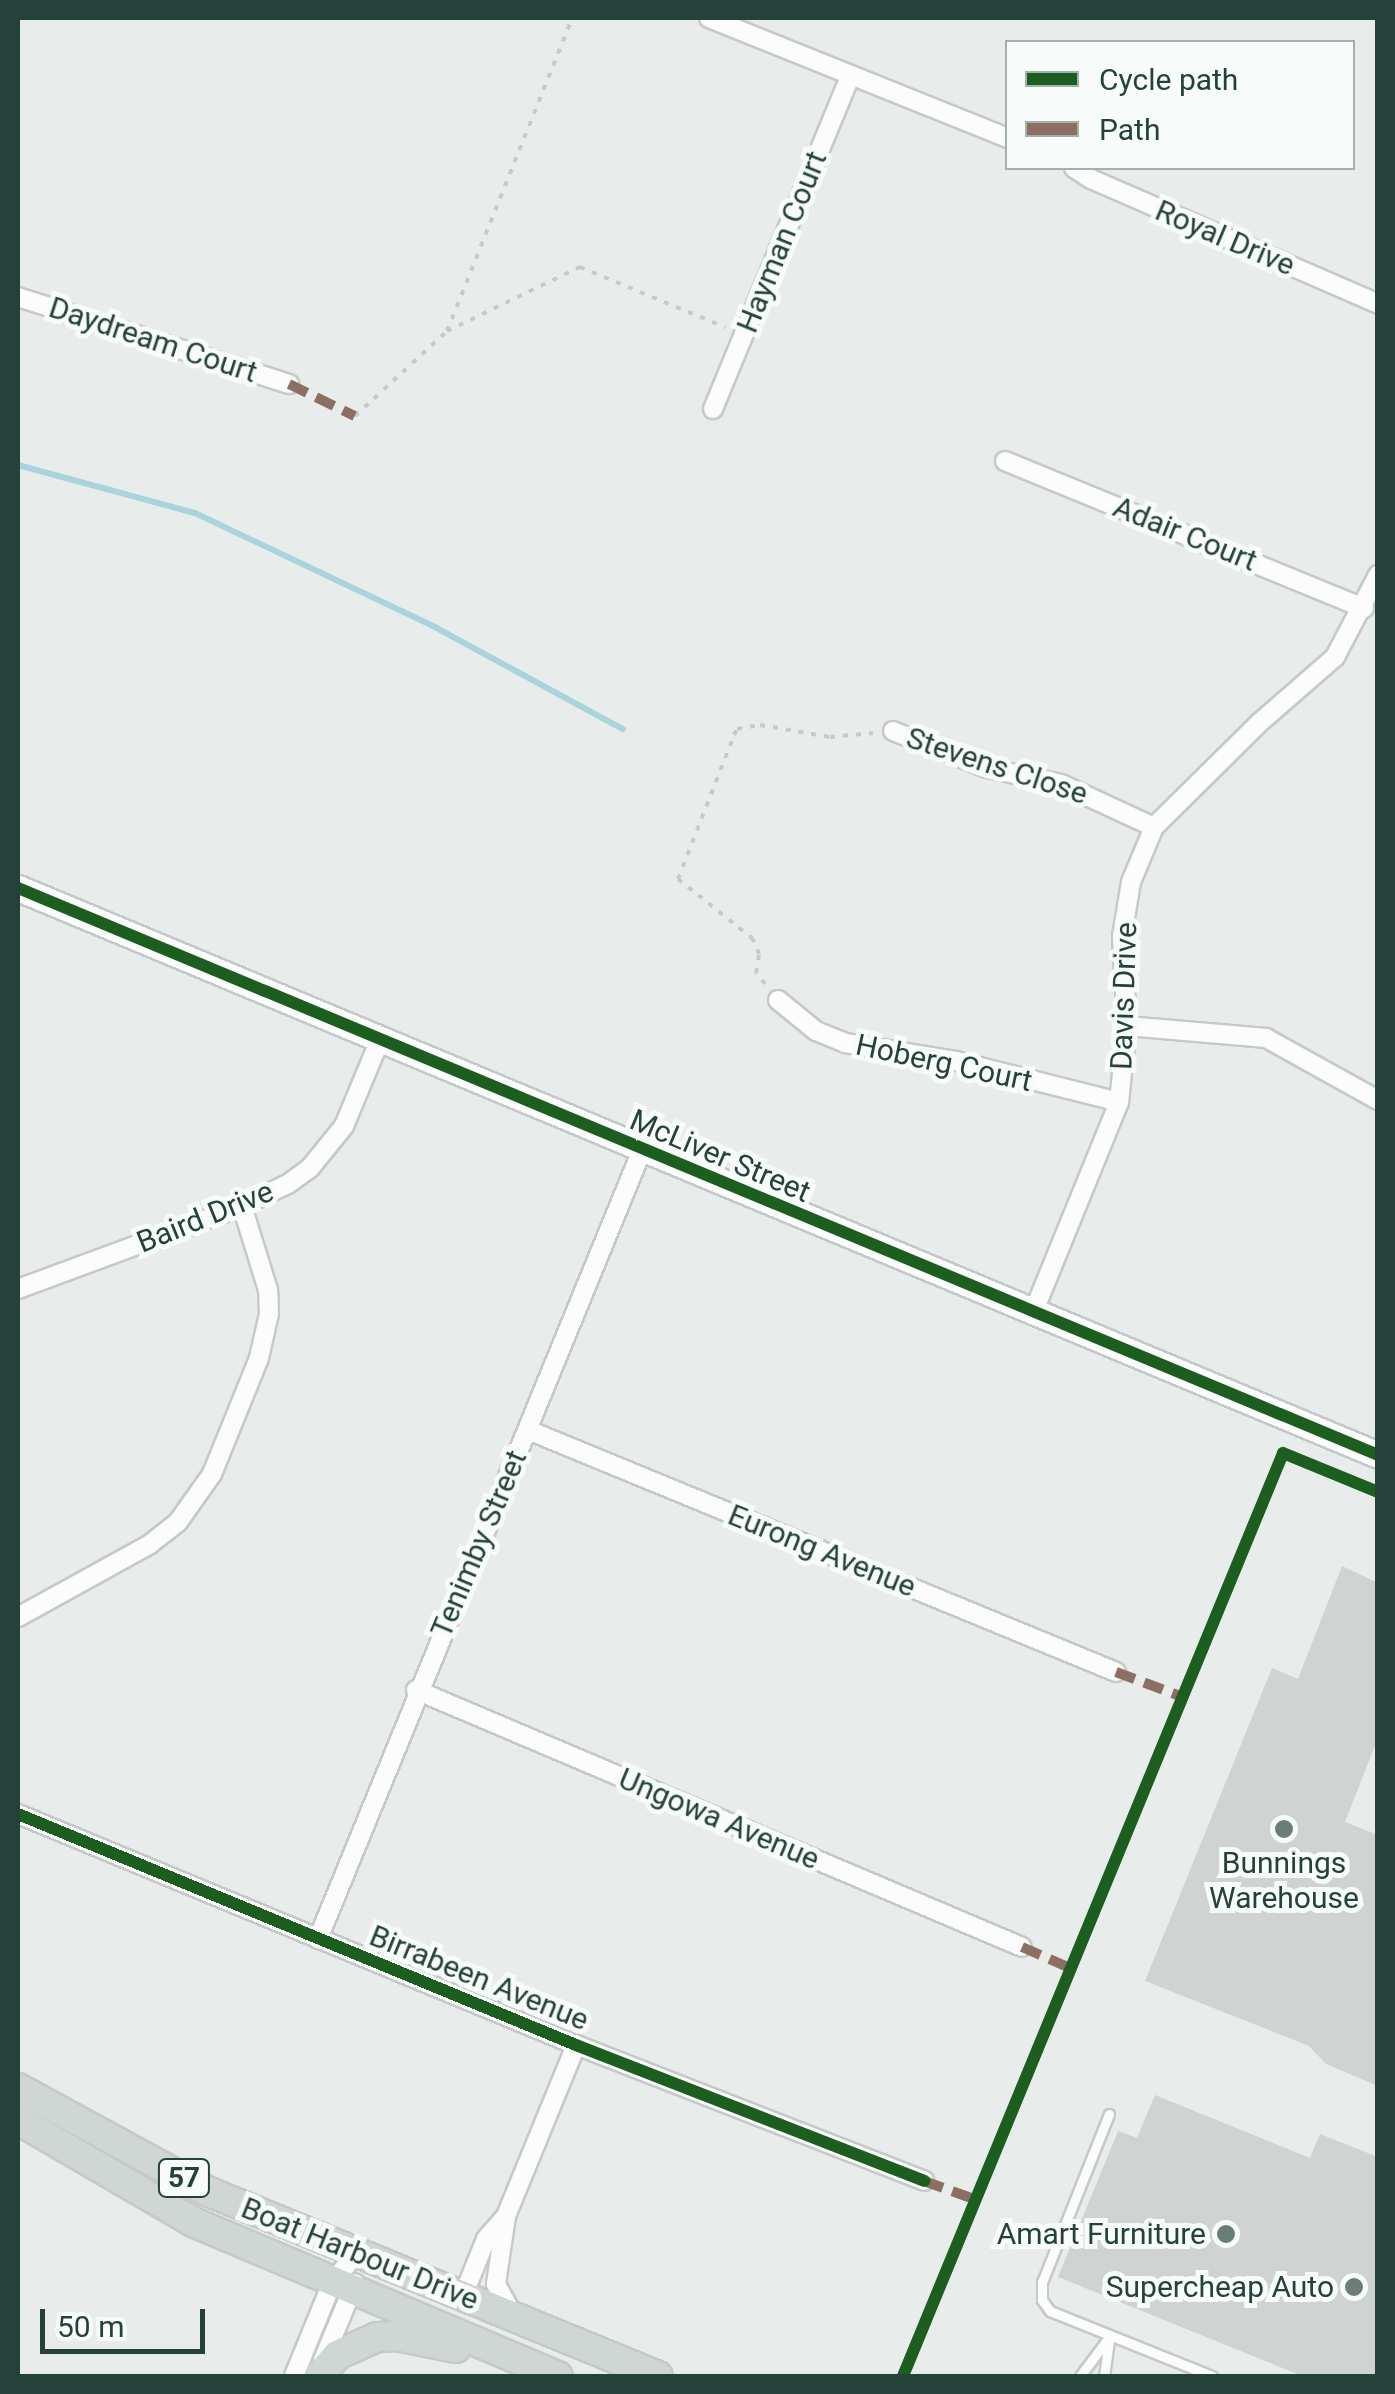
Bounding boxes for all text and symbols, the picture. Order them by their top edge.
legend [1005,40,1355,170]
text: Cycle path [1099,62,1238,97]
text: Path [1099,112,1160,147]
street label: Hayman Court [729,146,835,338]
street label: Royal Drive [1150,193,1300,283]
street label: Daydream Court [45,289,261,391]
street label: Adair Court [1108,489,1262,579]
street label: Stevens Close [902,720,1092,812]
street label: Davis Drive [1103,921,1145,1071]
street label: Hoberg Court [853,1027,1035,1099]
street label: McLiver Street [624,1102,816,1210]
street label: Baird Drive [132,1173,278,1261]
street label: Tenimby Street [423,1445,535,1643]
street label: Eurong Avenue [723,1497,921,1605]
street label: Ungowa Avenue [613,1761,825,1877]
marker: Bunnings Warehouse [1273,1818,1295,1840]
place label: Bunnings Warehouse [1209,1845,1359,1916]
street label: Birrabeen Avenue [364,1918,594,2038]
road number: 57 [156,2155,212,2201]
street label: Boat Harbour Drive [236,2190,484,2318]
place label: Amart Furniture [997,2216,1206,2252]
marker: Amart Furniture [1215,2223,1237,2245]
place label: Supercheap Auto [1106,2269,1334,2305]
marker: Supercheap Auto [1343,2276,1365,2298]
scale bar [45,2289,210,2351]
text: 50 m [57,2309,124,2344]

